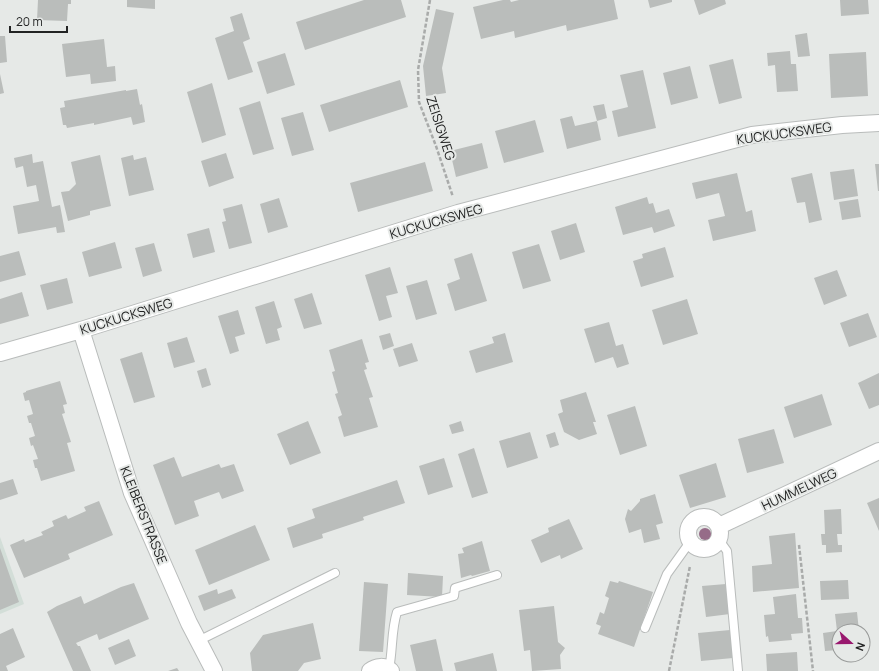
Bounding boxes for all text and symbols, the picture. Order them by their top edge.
scale bar [10,8,67,34]
text: 20 m [16,13,43,30]
street label: ZEISIGWEG [422,94,460,162]
street label: KUCKUCKSWEG [735,117,833,149]
street label: KUCKUCKSWEG [388,199,484,243]
street label: KUCKUCKSWEG [78,293,174,339]
street label: KLEIBERSTRASSE [116,463,172,567]
street label: HUMMELWEG [758,464,840,514]
north arrow [831,623,871,663]
text: N [852,640,869,653]

